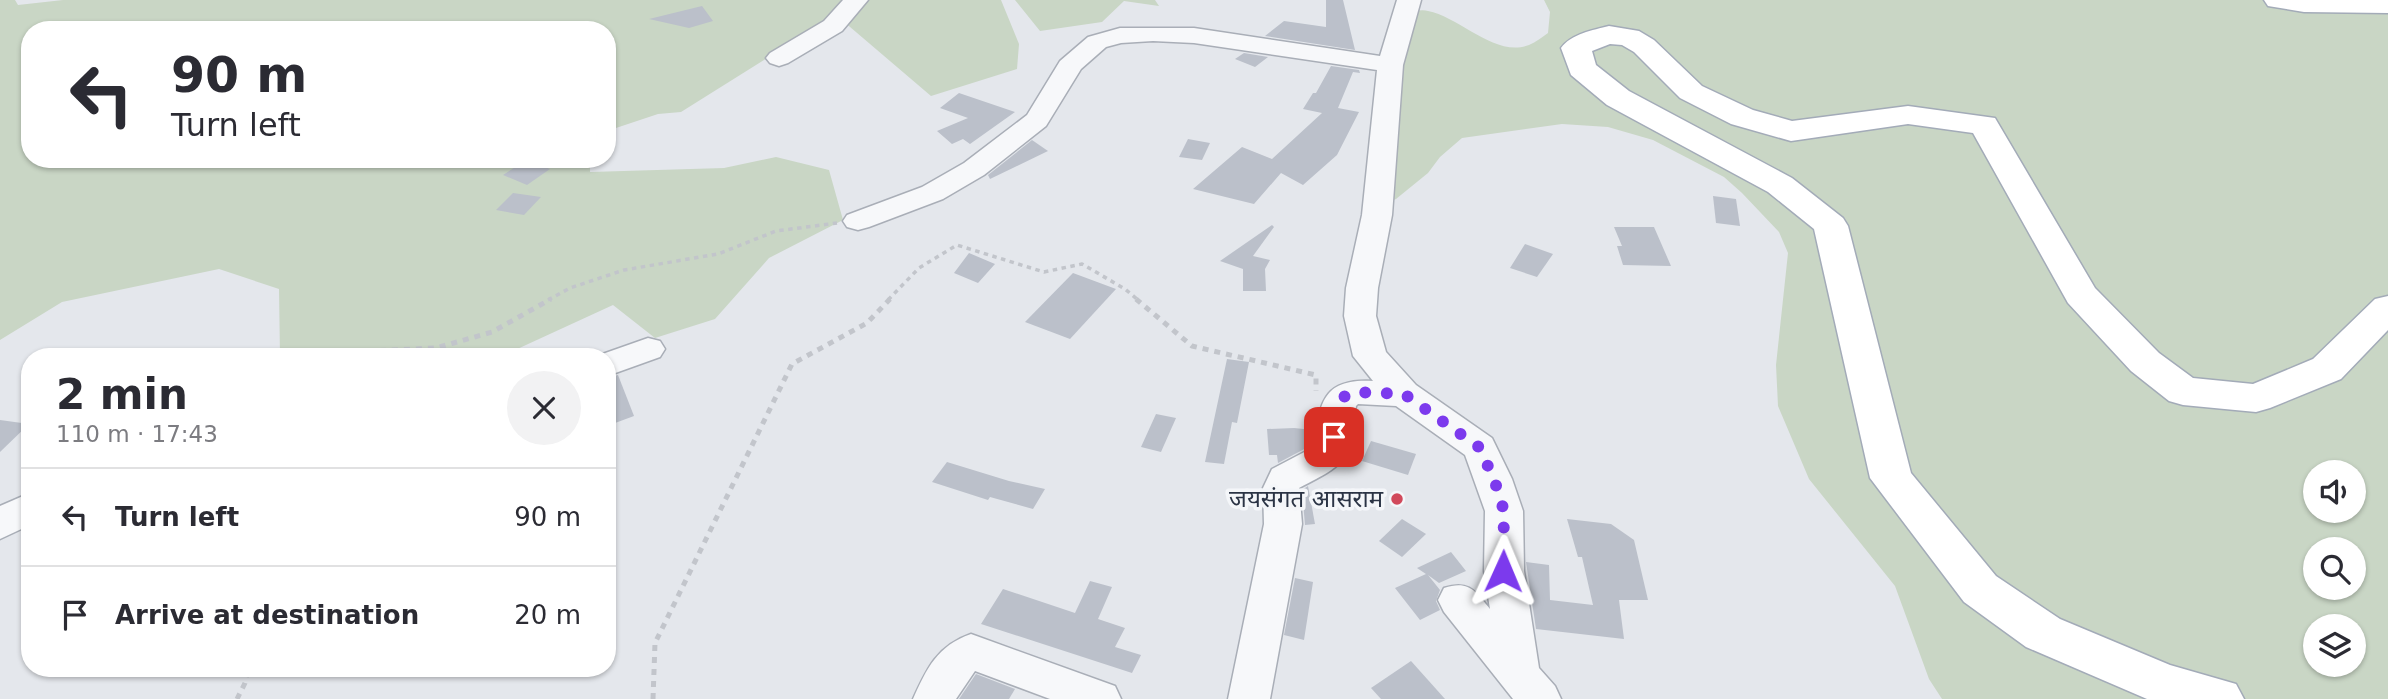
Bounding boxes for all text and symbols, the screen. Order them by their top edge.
text: 90 m [171,47,307,104]
icon: left [56,49,147,140]
text: Turn left [171,106,301,144]
text: 2 min [56,370,188,419]
button: close [507,371,581,445]
pin [1304,407,1364,467]
icon: arrive [1315,418,1353,456]
text: 110 m · 17:43 [56,421,218,447]
map controls [2303,460,2366,677]
button: sound [2303,460,2366,523]
place label: जयसंगत आसराम [1229,485,1384,513]
marker: जयसंगत आसराम [1389,491,1405,507]
icon: left [56,498,94,536]
text: Turn left [115,502,239,532]
text: 90 m [514,502,581,532]
position arrow [1466,534,1540,608]
button: search [2303,537,2366,600]
icon: arrive [56,596,94,634]
text: Arrive at destination [115,600,419,630]
text: 20 m [514,600,581,630]
button: layers [2303,614,2366,677]

